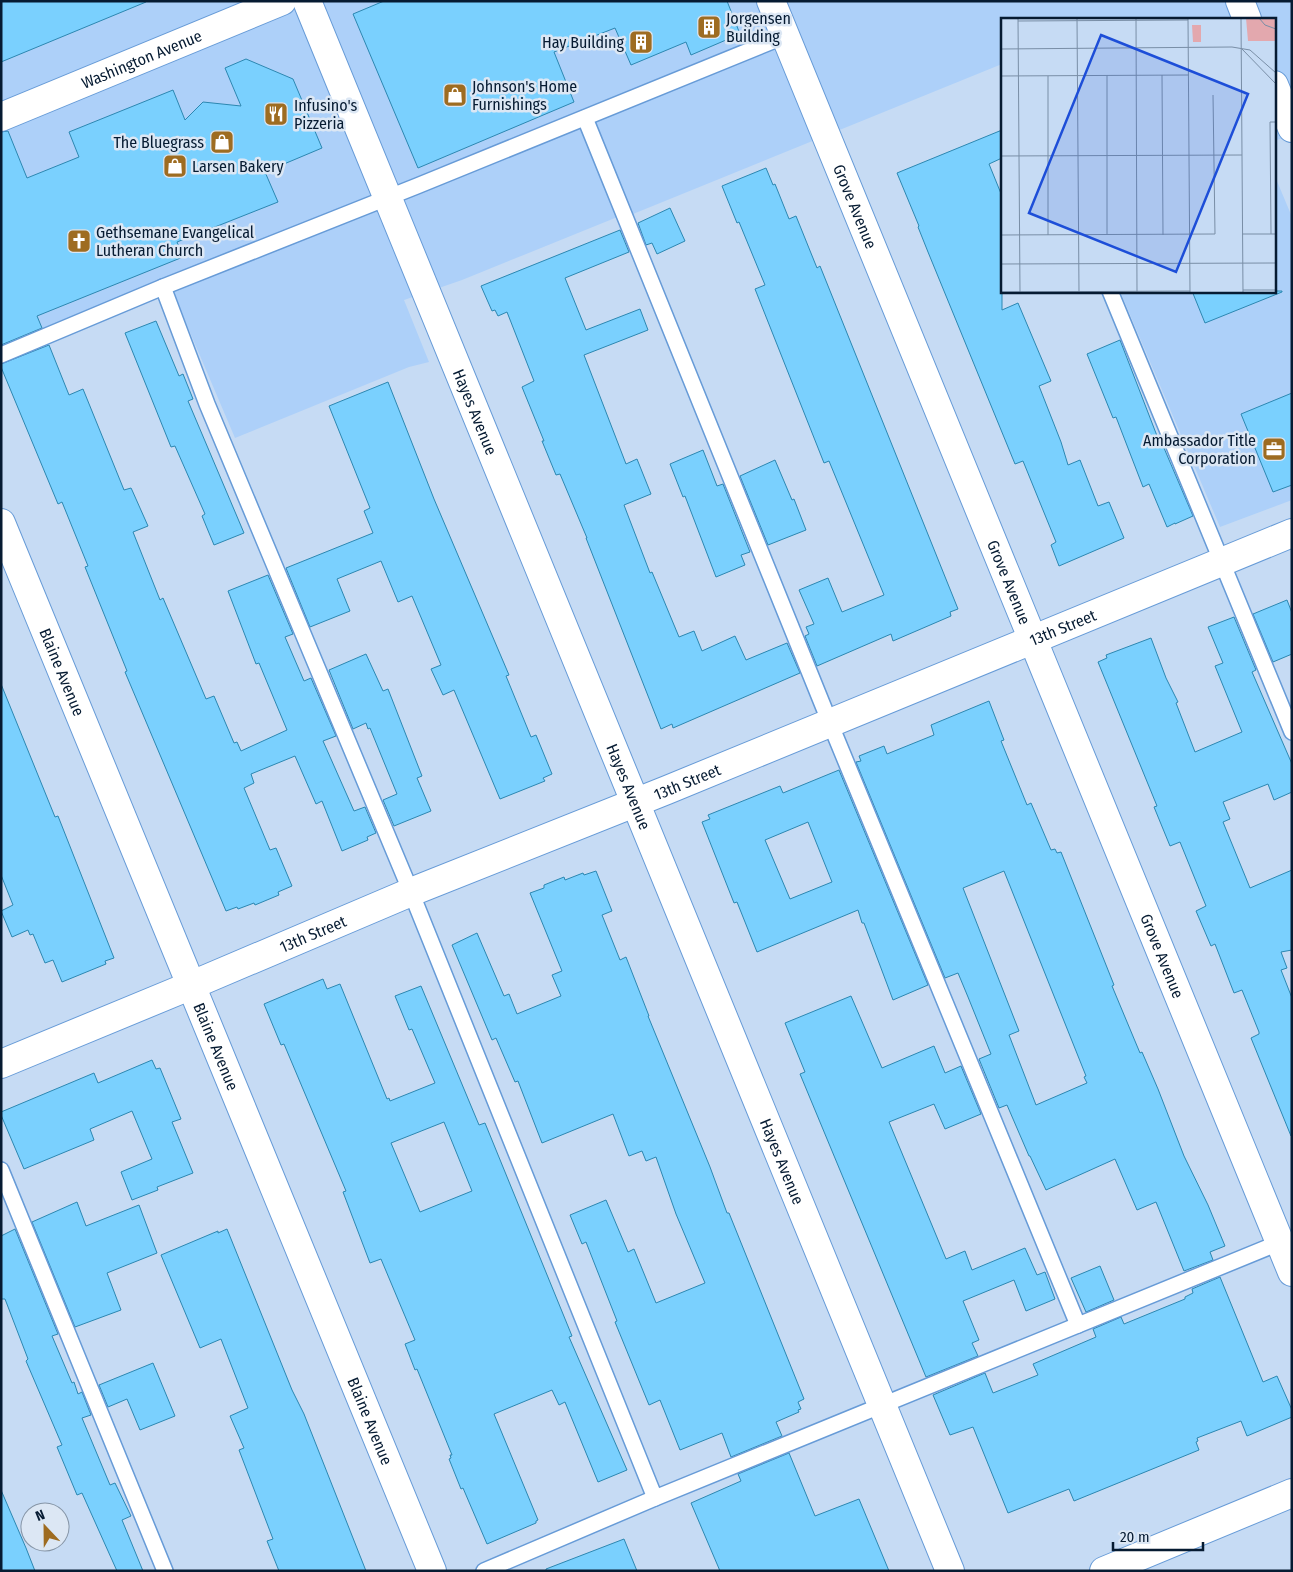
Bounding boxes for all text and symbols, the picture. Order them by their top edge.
place label: Jorgensen Building [726,9,791,46]
building icon: Jorgensen Building [696,14,722,40]
inset map [1001,18,1276,292]
street label: Washington Avenue [79,26,205,93]
building icon: Hay Building [628,29,654,55]
place label: Hay Building [542,33,624,52]
place label: Johnson's Home Furnishings [472,77,577,114]
shop icon: Johnson's Home Furnishings [442,82,468,108]
place label: Infusino's Pizzeria [294,96,358,133]
restaurant icon: Infusino's Pizzeria [263,101,289,127]
shop icon: The Bluegrass [209,129,235,155]
place label: The Bluegrass [113,133,204,152]
shop icon: Larsen Bakery [162,153,188,179]
place label: Larsen Bakery [192,157,284,176]
street label: Grove Avenue [829,162,881,252]
place label: Gethsemane Evangelical Lutheran Church [96,223,254,260]
church icon: Gethsemane Evangelical Lutheran Church [66,228,92,254]
street label: Hayes Avenue [449,366,501,458]
place label: Ambassador Title Corporation [1143,431,1256,468]
office icon: Ambassador Title Corporation [1261,436,1287,462]
street label: Grove Avenue [983,537,1035,627]
street label: 13th Street [1027,605,1100,650]
street label: Blaine Avenue [35,625,88,719]
street label: Hayes Avenue [602,741,654,833]
street label: 13th Street [651,760,724,804]
street label: 13th Street [277,911,350,957]
street label: Grove Avenue [1136,911,1188,1001]
street label: Blaine Avenue [189,1000,242,1093]
street label: Hayes Avenue [756,1116,808,1207]
street label: Blaine Avenue [343,1375,396,1468]
north arrow [20,1502,70,1552]
text: N [33,1506,47,1525]
scale bar [1113,1520,1203,1552]
text: 20 m [1120,1528,1150,1546]

